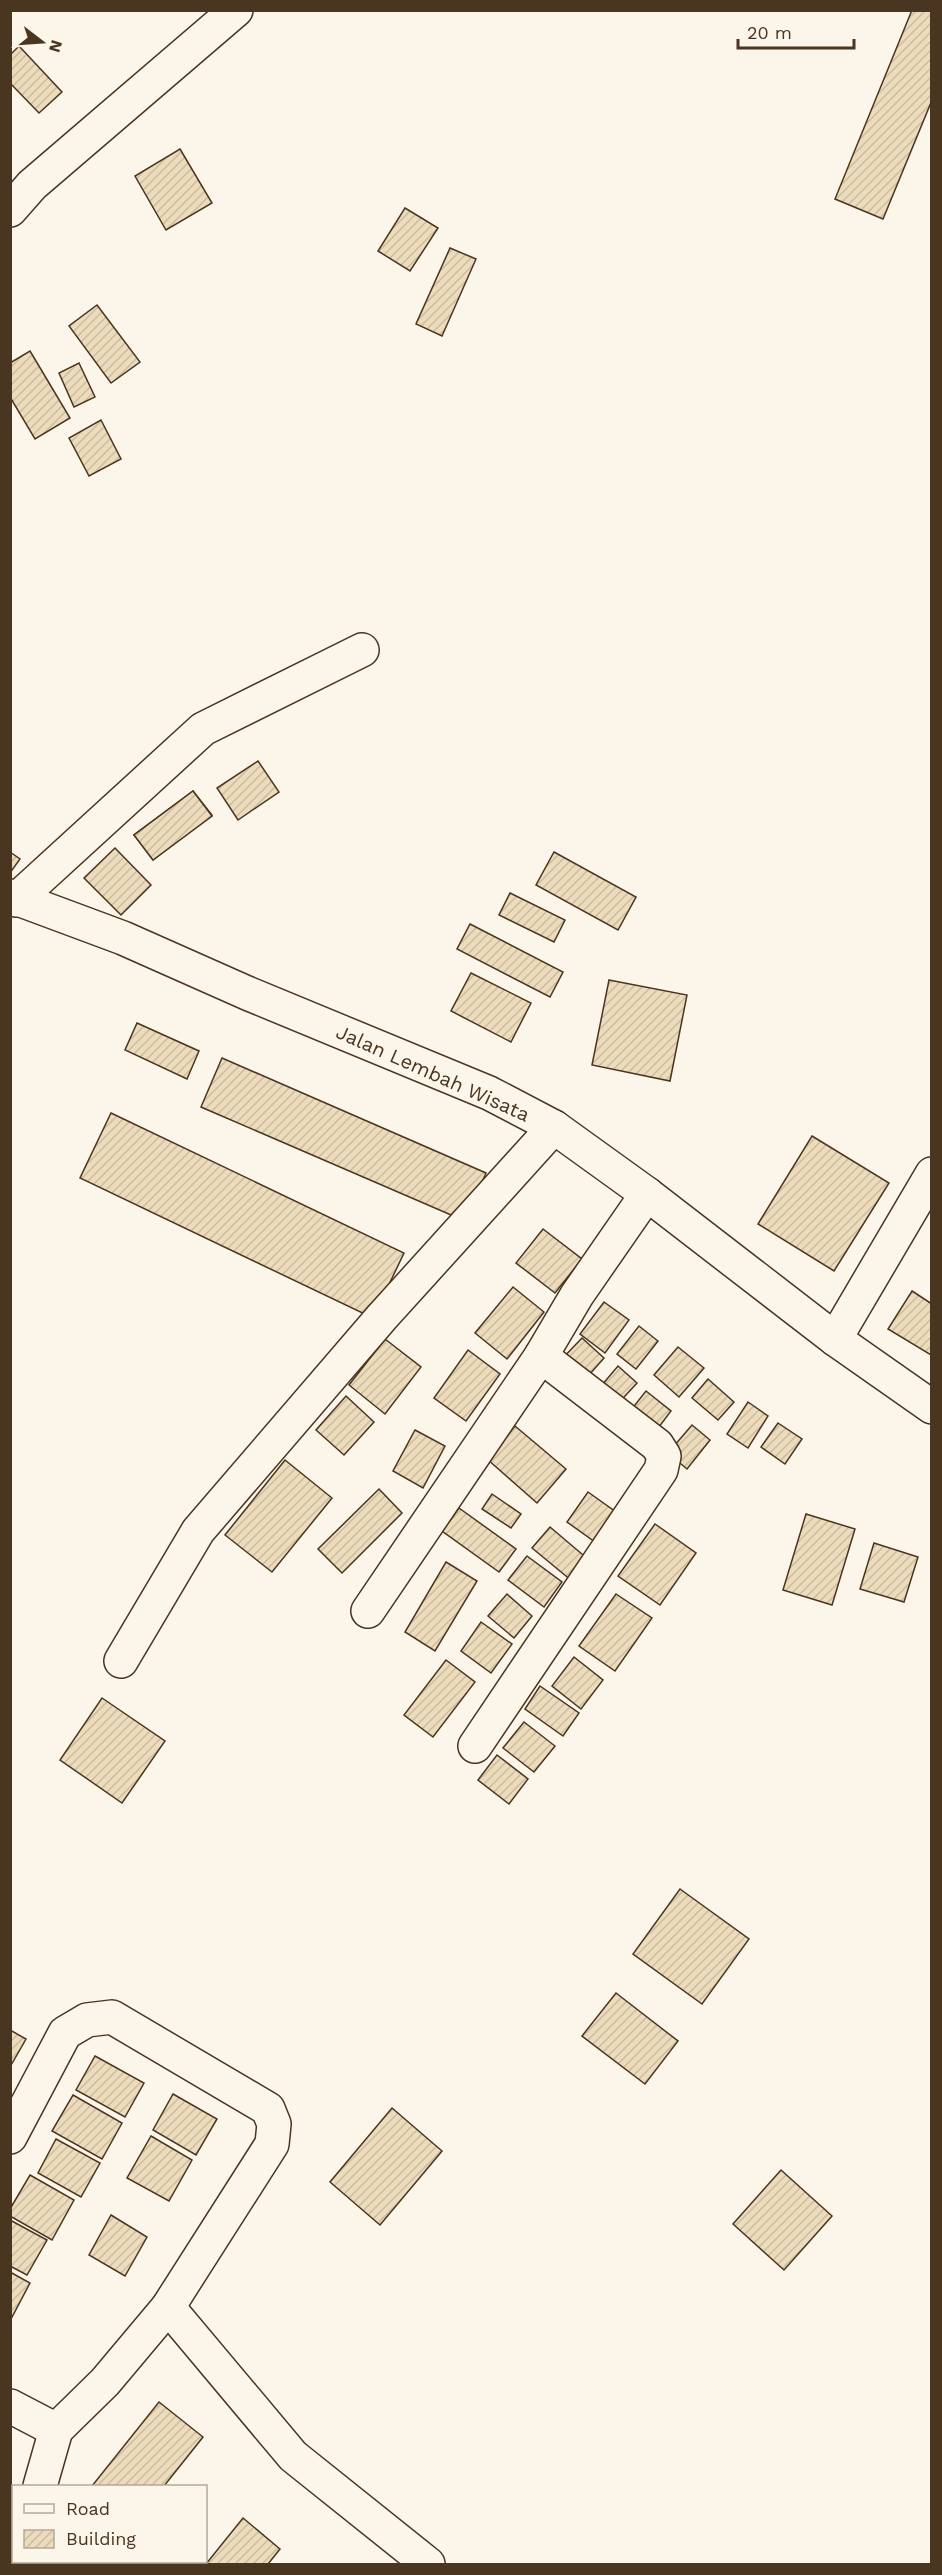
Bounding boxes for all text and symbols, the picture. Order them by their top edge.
north arrow [12,12,72,72]
scale bar [738,12,854,50]
text: 20 m [747,22,792,43]
text: N [45,38,67,55]
street label: Jalan Lembah Wisata [332,1019,534,1127]
legend [12,2485,207,2563]
text: Road [66,2498,110,2519]
text: Building [66,2528,136,2549]

